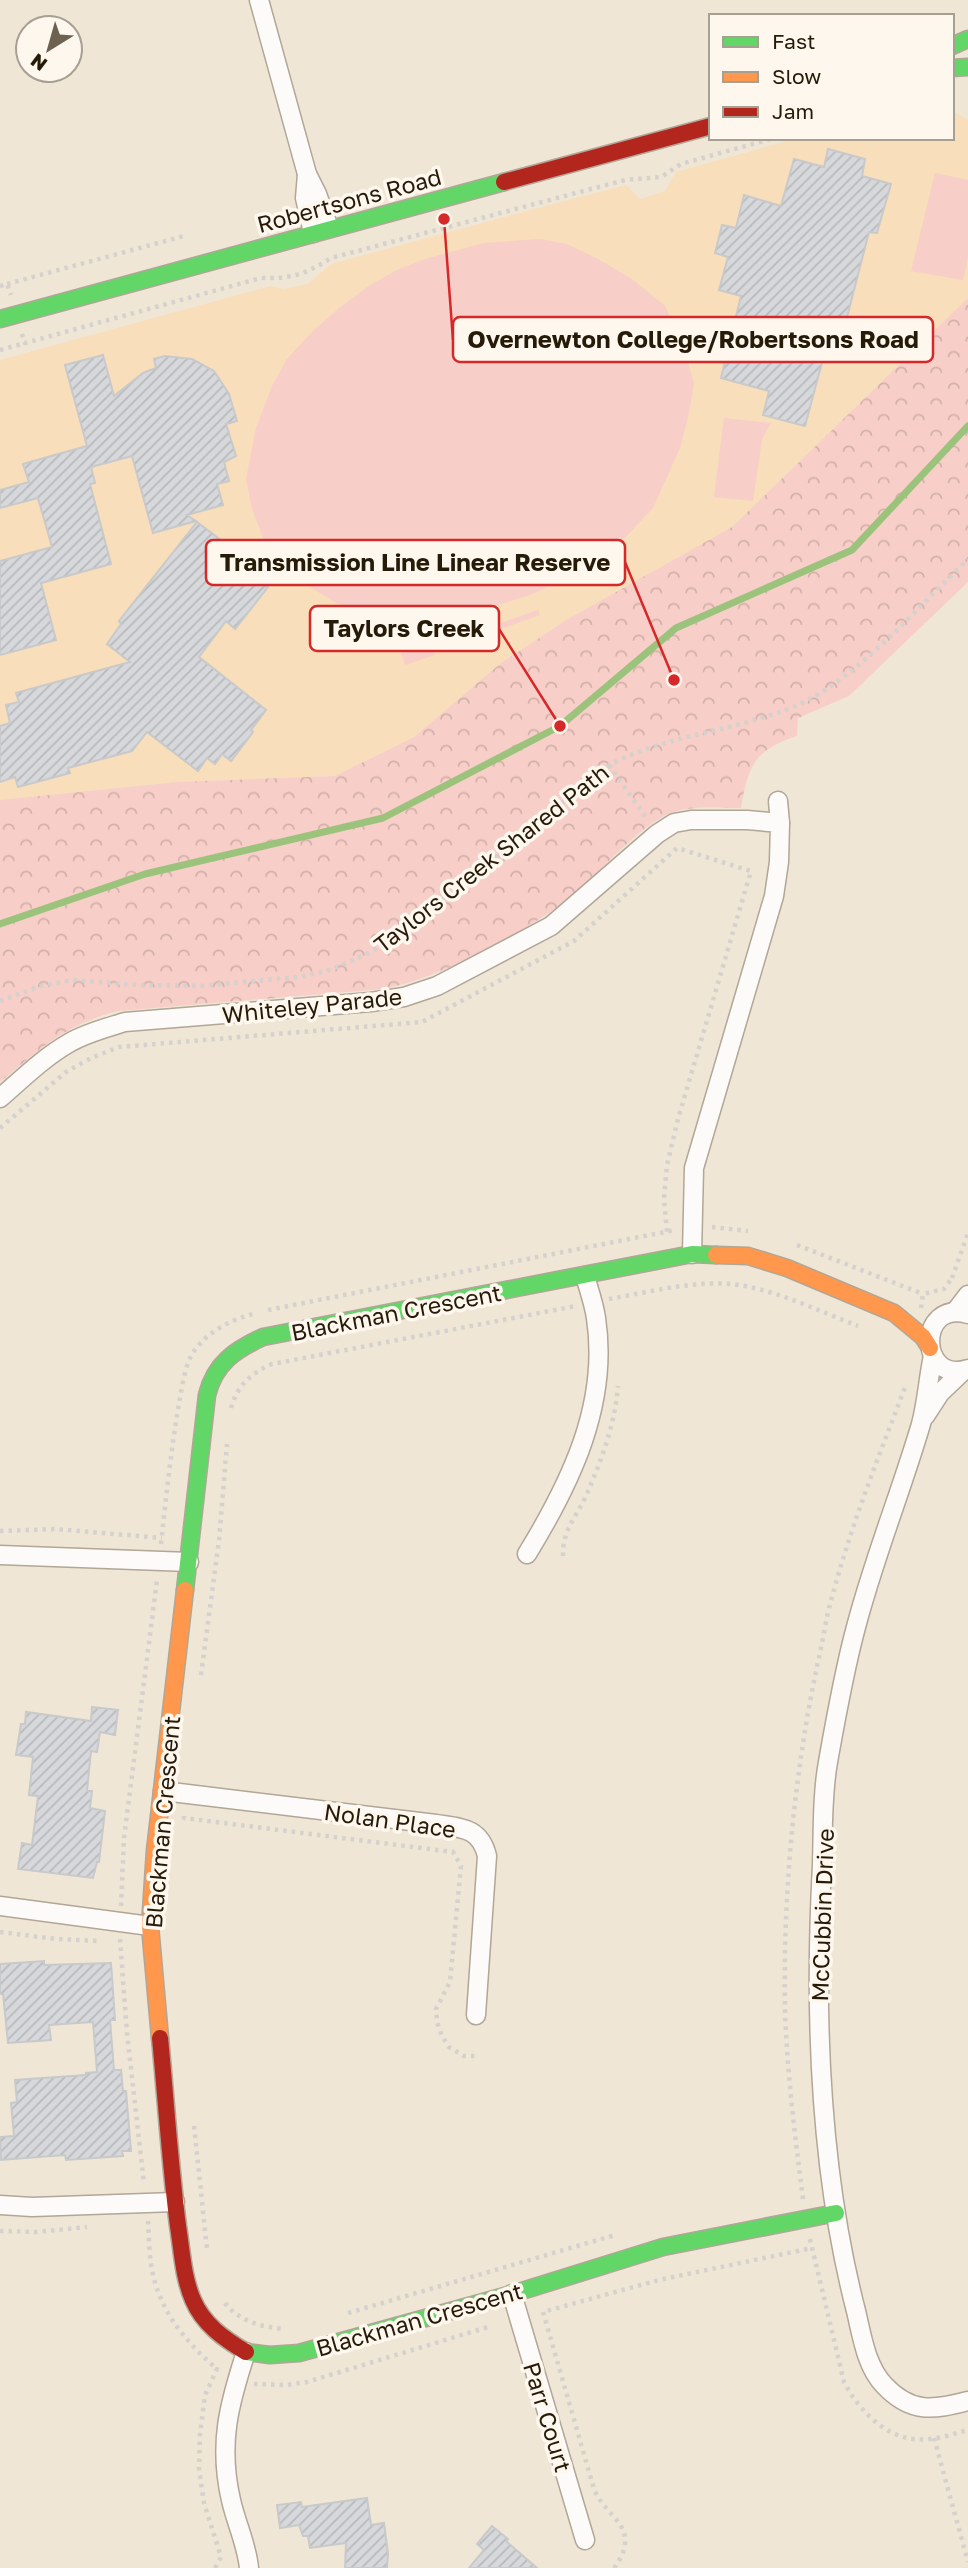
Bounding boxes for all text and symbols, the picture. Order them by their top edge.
north arrow [14,14,84,84]
legend [709,14,954,140]
text: Fast [772,28,815,54]
text: N [26,49,51,77]
text: Slow [772,63,821,89]
text: Jam [772,98,814,124]
street label: Robertsons Road [254,162,444,238]
callout: Overnewton College/Robertsons Road [453,317,933,362]
text: Overnewton College/Robertsons Road [467,324,919,353]
callout: Transmission Line Linear Reserve [206,540,625,585]
text: Transmission Line Linear Reserve [220,547,610,576]
callout: Taylors Creek [310,606,499,651]
text: Taylors Creek [323,613,485,642]
street label: Taylors Creek Shared Path [368,758,614,958]
street label: Whiteley Parade [221,982,403,1028]
street label: Blackman Crescent [289,1278,503,1346]
street label: Blackman Crescent [139,1714,185,1930]
street label: Nolan Place [322,1797,458,1843]
street label: McCubbin Drive [805,1828,839,2002]
street label: Blackman Crescent [313,2276,525,2362]
street label: Parr Court [518,2359,578,2475]

